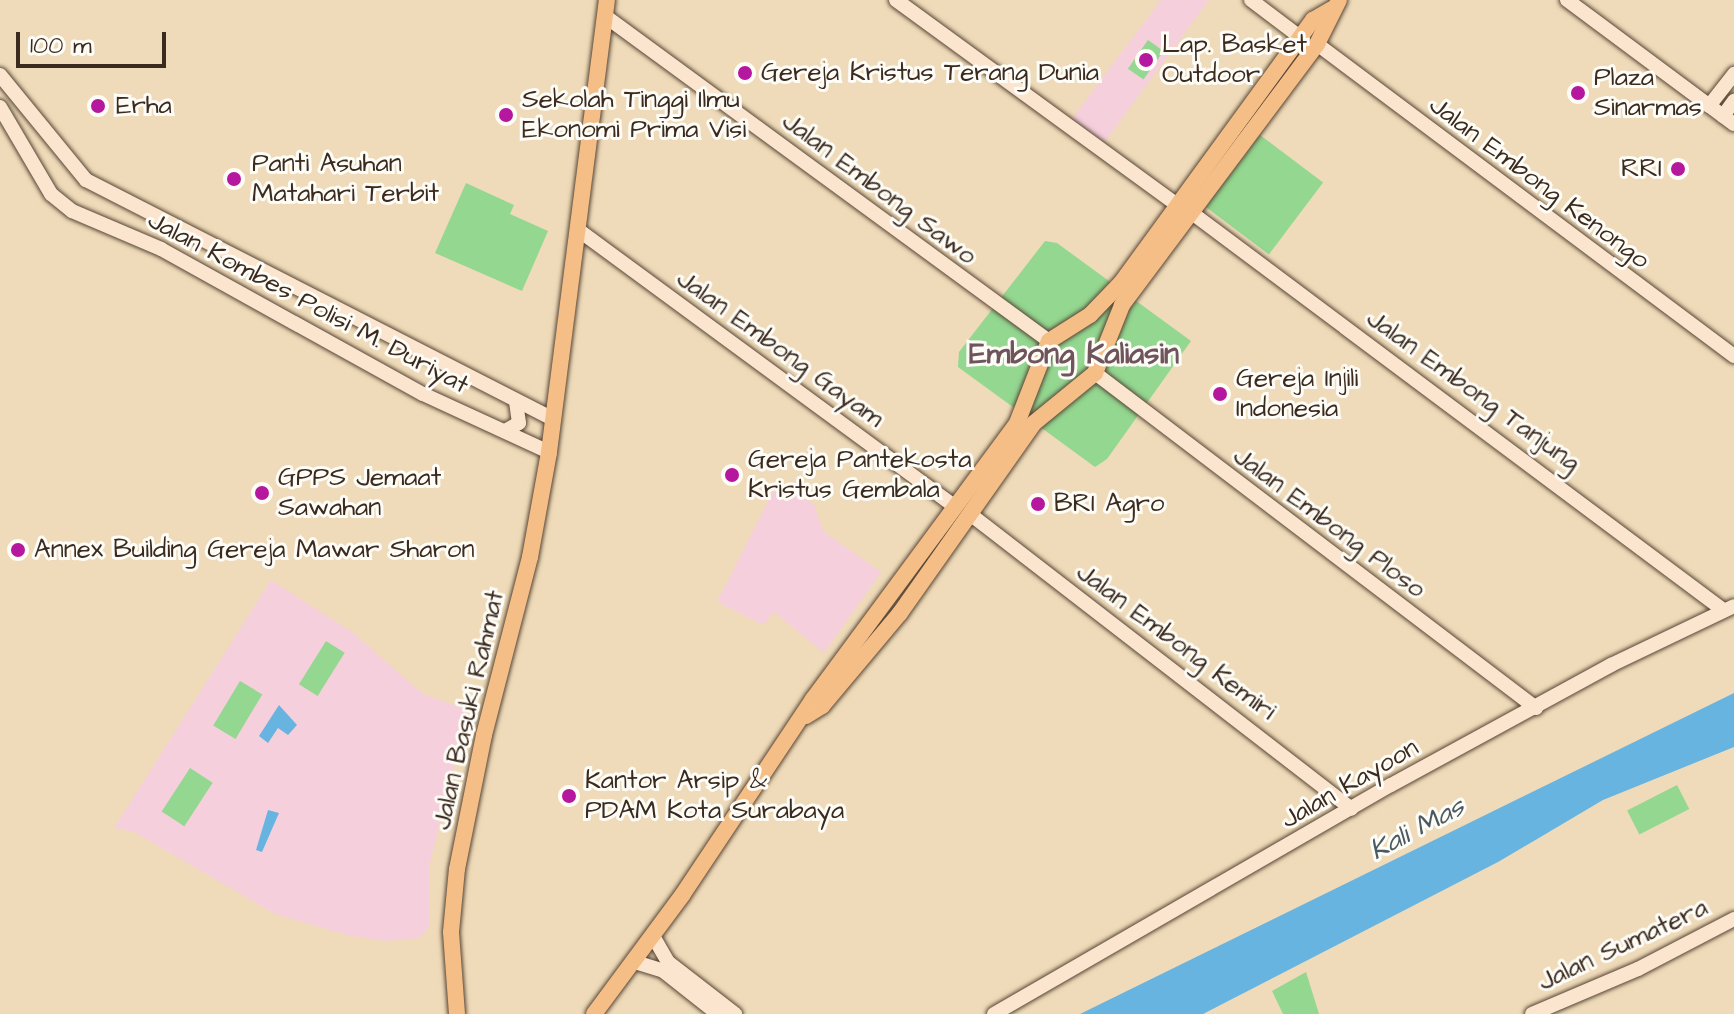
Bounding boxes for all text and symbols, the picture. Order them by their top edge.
scale bar [20,16,170,66]
text: 100 m [30,29,92,63]
place label: Lap. Basket Outdoor [1162,29,1307,90]
marker: Lap. Basket Outdoor [1137,51,1155,69]
place label: Gereja Kristus Terang Dunia [761,57,1099,89]
place label: Plaza Sinarmas [1594,62,1702,124]
marker: Gereja Kristus Terang Dunia [736,64,754,82]
place label: Sekolah Tinggi Ilmu Ekonomi Prima Visi [522,84,746,146]
marker: Plaza Sinarmas [1569,84,1587,102]
place label: Erha [116,90,172,122]
street label: Jalan Embong Kenongo [1423,90,1655,276]
marker: Erha [87,95,109,117]
marker: Sekolah Tinggi Ilmu Ekonomi Prima Visi [497,106,515,124]
street label: Jalan Embong Sawo [776,106,982,272]
place label: Panti Asuhan Matahari Terbit [252,148,439,210]
place label: RRI [1621,153,1662,185]
marker: RRI [1669,160,1687,178]
marker: Panti Asuhan Matahari Terbit [223,168,245,190]
street label: Jalan Kombes Polisi M. Duriyat [142,205,474,401]
street label: Jalan Embong Gayam [670,263,890,435]
street label: Jalan Embong Tanjung [1360,303,1586,479]
district label: Embong Kaliasin [969,336,1179,372]
place label: Gereja Injili Indonesia [1236,363,1358,424]
marker: Gereja Injili Indonesia [1211,385,1229,403]
street label: Jalan Embong Ploso [1227,441,1431,605]
place label: Gereja Pantekosta Kristus Gembala [748,444,972,506]
place label: GPPS Jemaat Sawahan [278,462,441,524]
marker: Gereja Pantekosta Kristus Gembala [723,466,741,484]
marker: GPPS Jemaat Sawahan [253,484,271,502]
place label: BRI Agro [1054,488,1164,520]
marker: BRI Agro [1029,495,1047,513]
place label: Annex Building Gereja Mawar Sharon [34,534,474,566]
marker: Annex Building Gereja Mawar Sharon [9,541,27,559]
street label: Jalan Embong Kemiri [1070,557,1282,727]
street label: Jalan Basuki Rahmat [426,587,512,833]
street label: Jalan Kayoon [1276,732,1424,836]
place label: Kantor Arsip & PDAM Kota Surabaya [585,765,844,826]
marker: Kantor Arsip & PDAM Kota Surabaya [560,787,578,805]
water label: Kali Mas [1364,790,1470,868]
street label: Jalan Sumatera [1533,892,1713,998]

